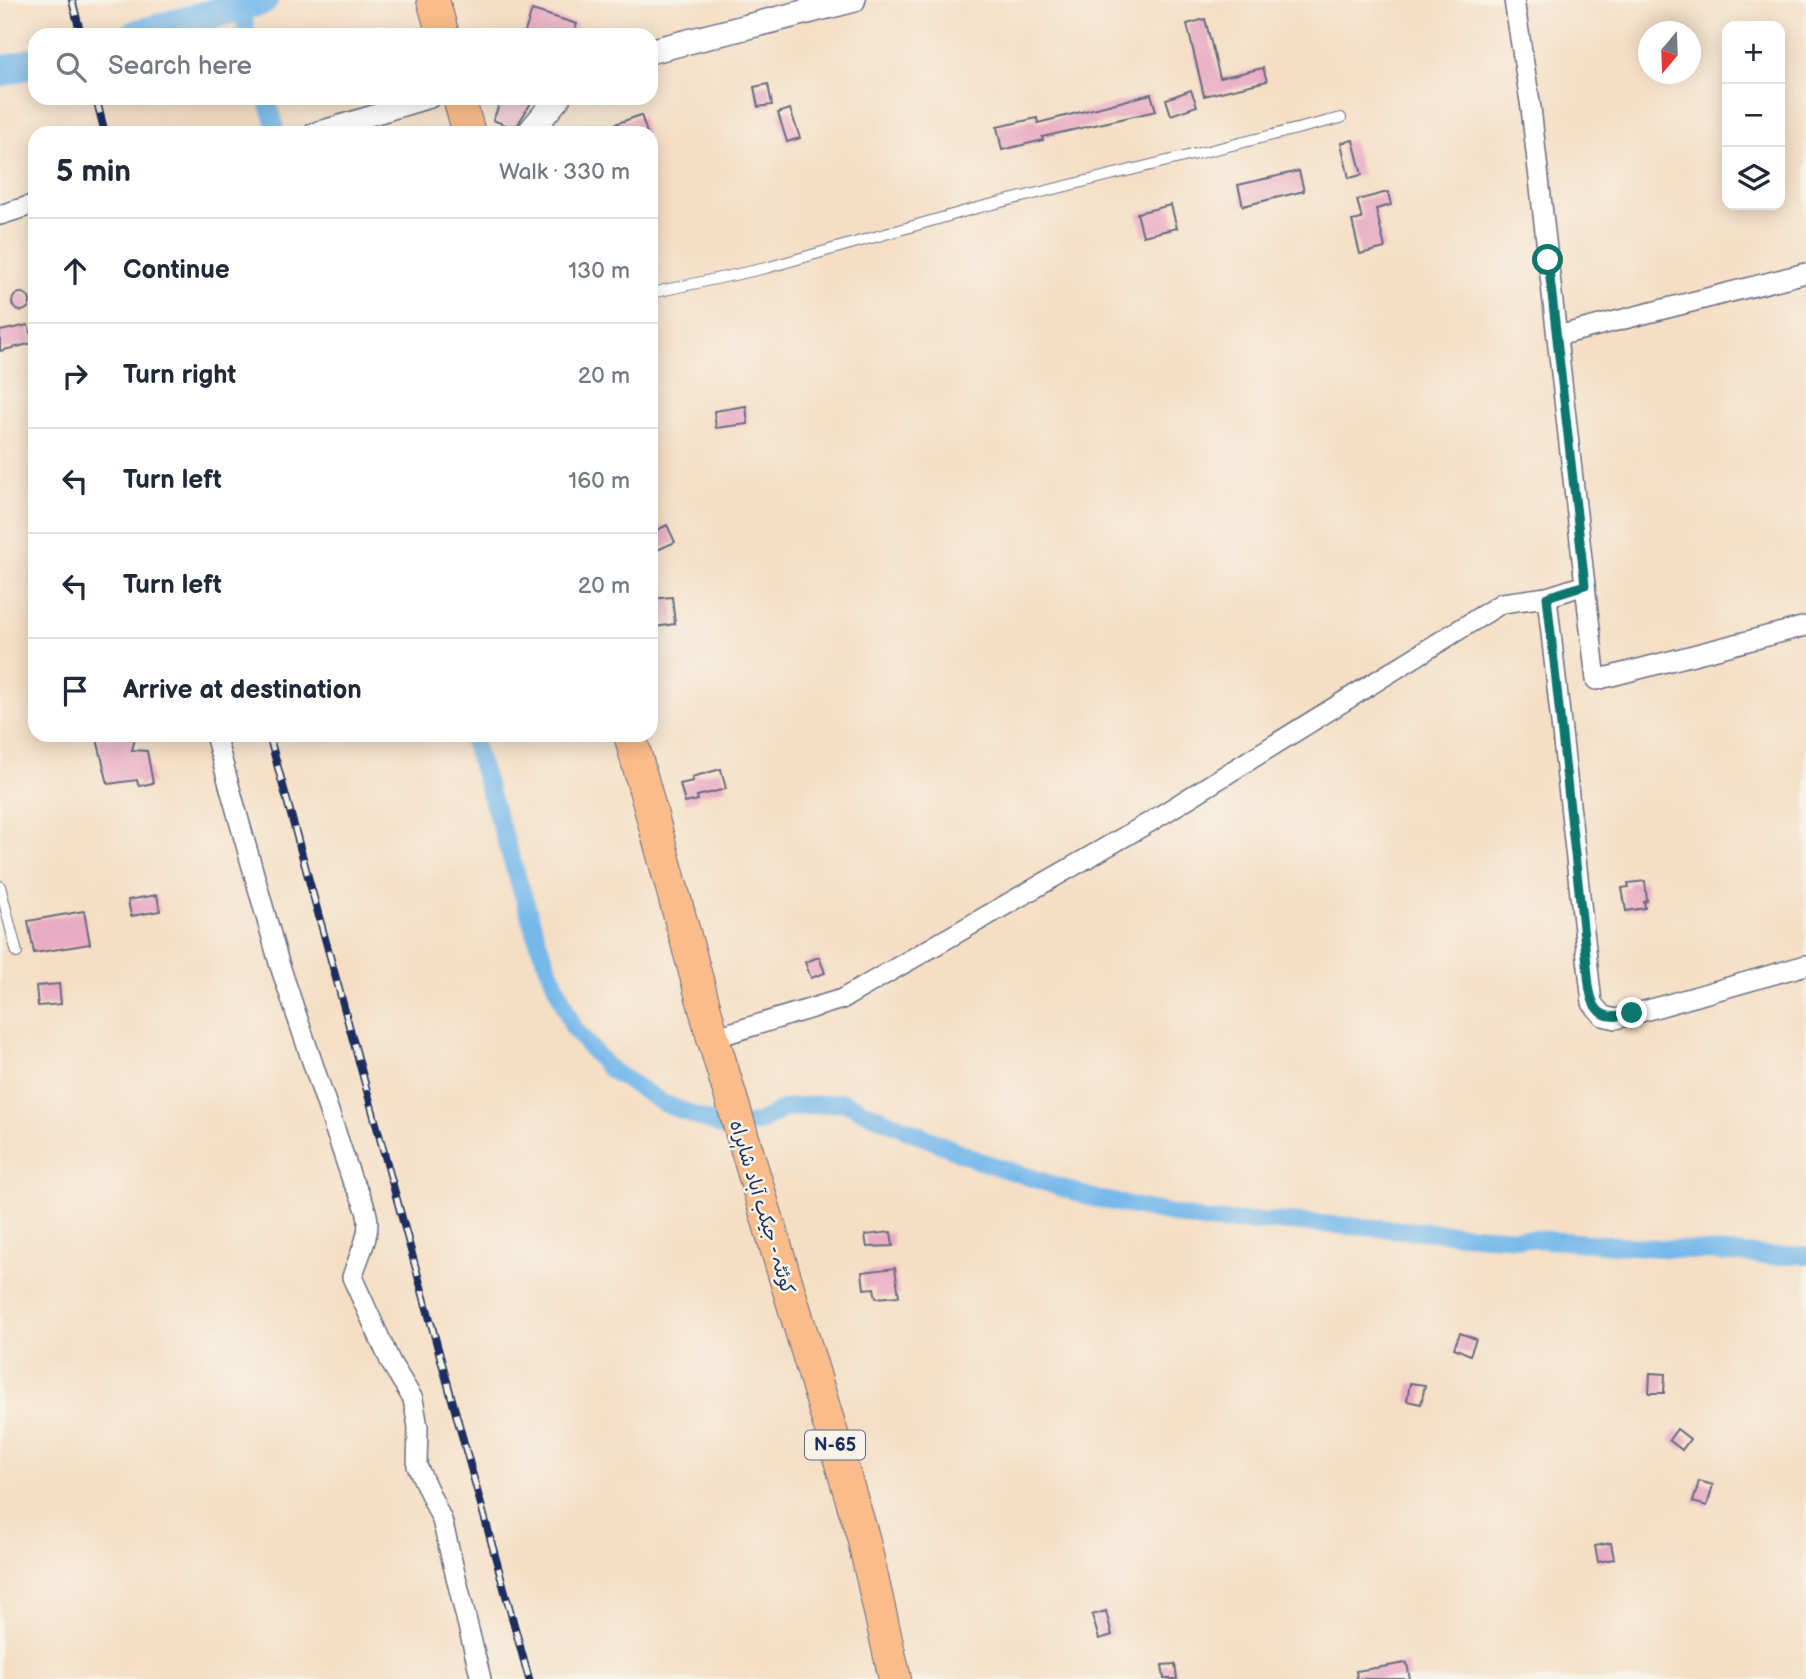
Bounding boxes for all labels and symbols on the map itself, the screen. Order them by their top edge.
north arrow [1638,21,1701,84]
route start [1532,244,1563,275]
route end [1616,997,1647,1028]
street label: کوئٹہ - جیکب آباد شاہراہ [722,1118,799,1298]
road number: N-65 [805,1430,865,1460]

